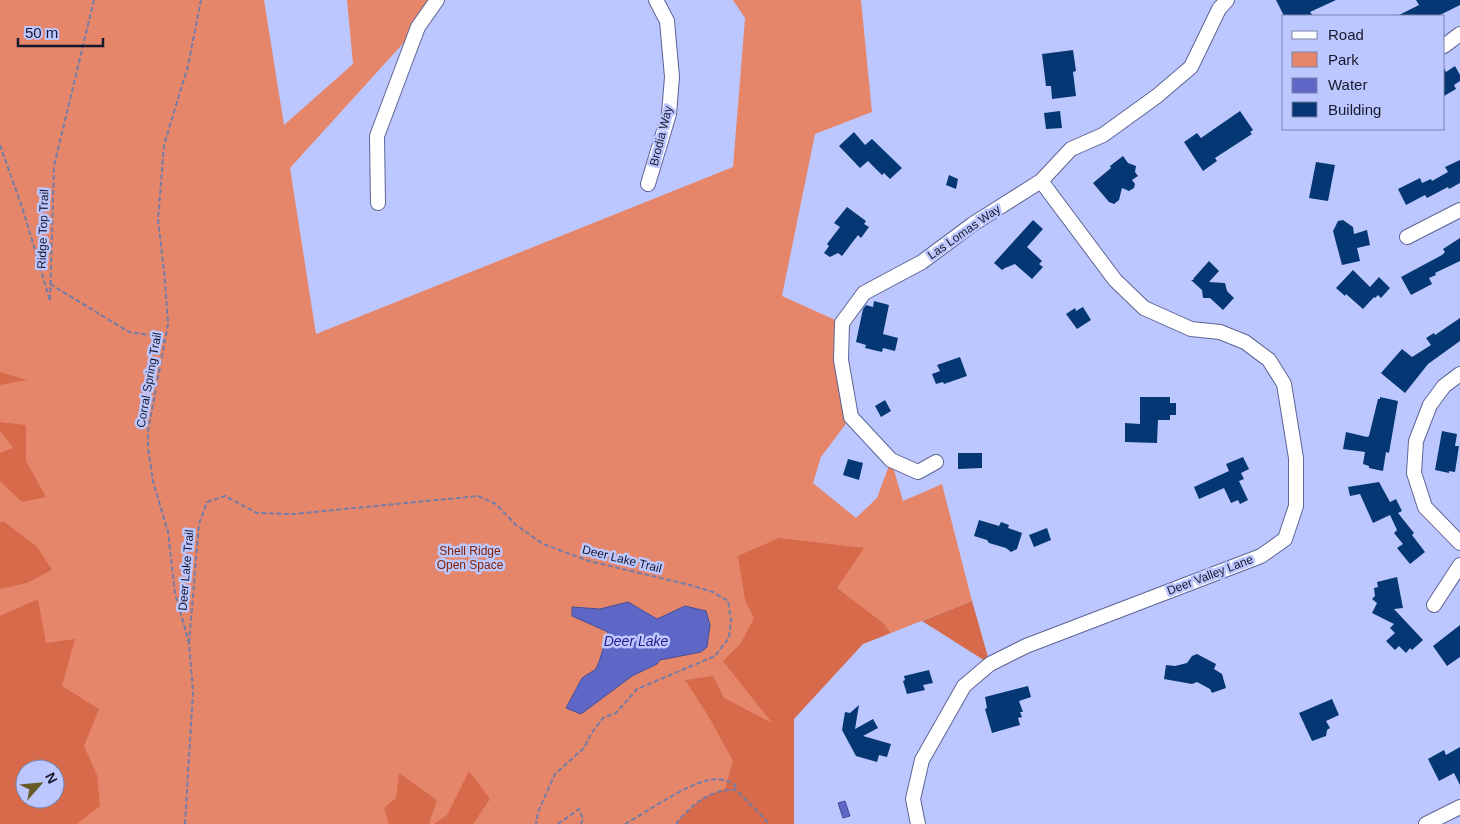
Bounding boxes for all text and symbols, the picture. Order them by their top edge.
scale bar [18,15,102,47]
legend [1282,15,1445,130]
text: 50 m [25,24,58,41]
text: Road [1328,26,1364,43]
text: Park [1328,51,1359,68]
text: Water [1328,76,1367,93]
text: Building [1328,101,1381,118]
street label: Brodia Way [647,104,675,168]
street label: Ridge Top Trail [35,189,51,269]
street label: Las Lomas Way [925,202,1003,262]
street label: Corral Spring Trail [134,331,164,429]
street label: Deer Lake Trail [175,529,197,611]
street label: Deer Lake Trail [581,542,663,576]
park label: Shell Ridge Open Space [437,544,504,572]
street label: Deer Valley Lane [1165,552,1255,598]
water label: Deer Lake [604,633,669,649]
north arrow [15,759,65,809]
text: N [42,770,61,786]

